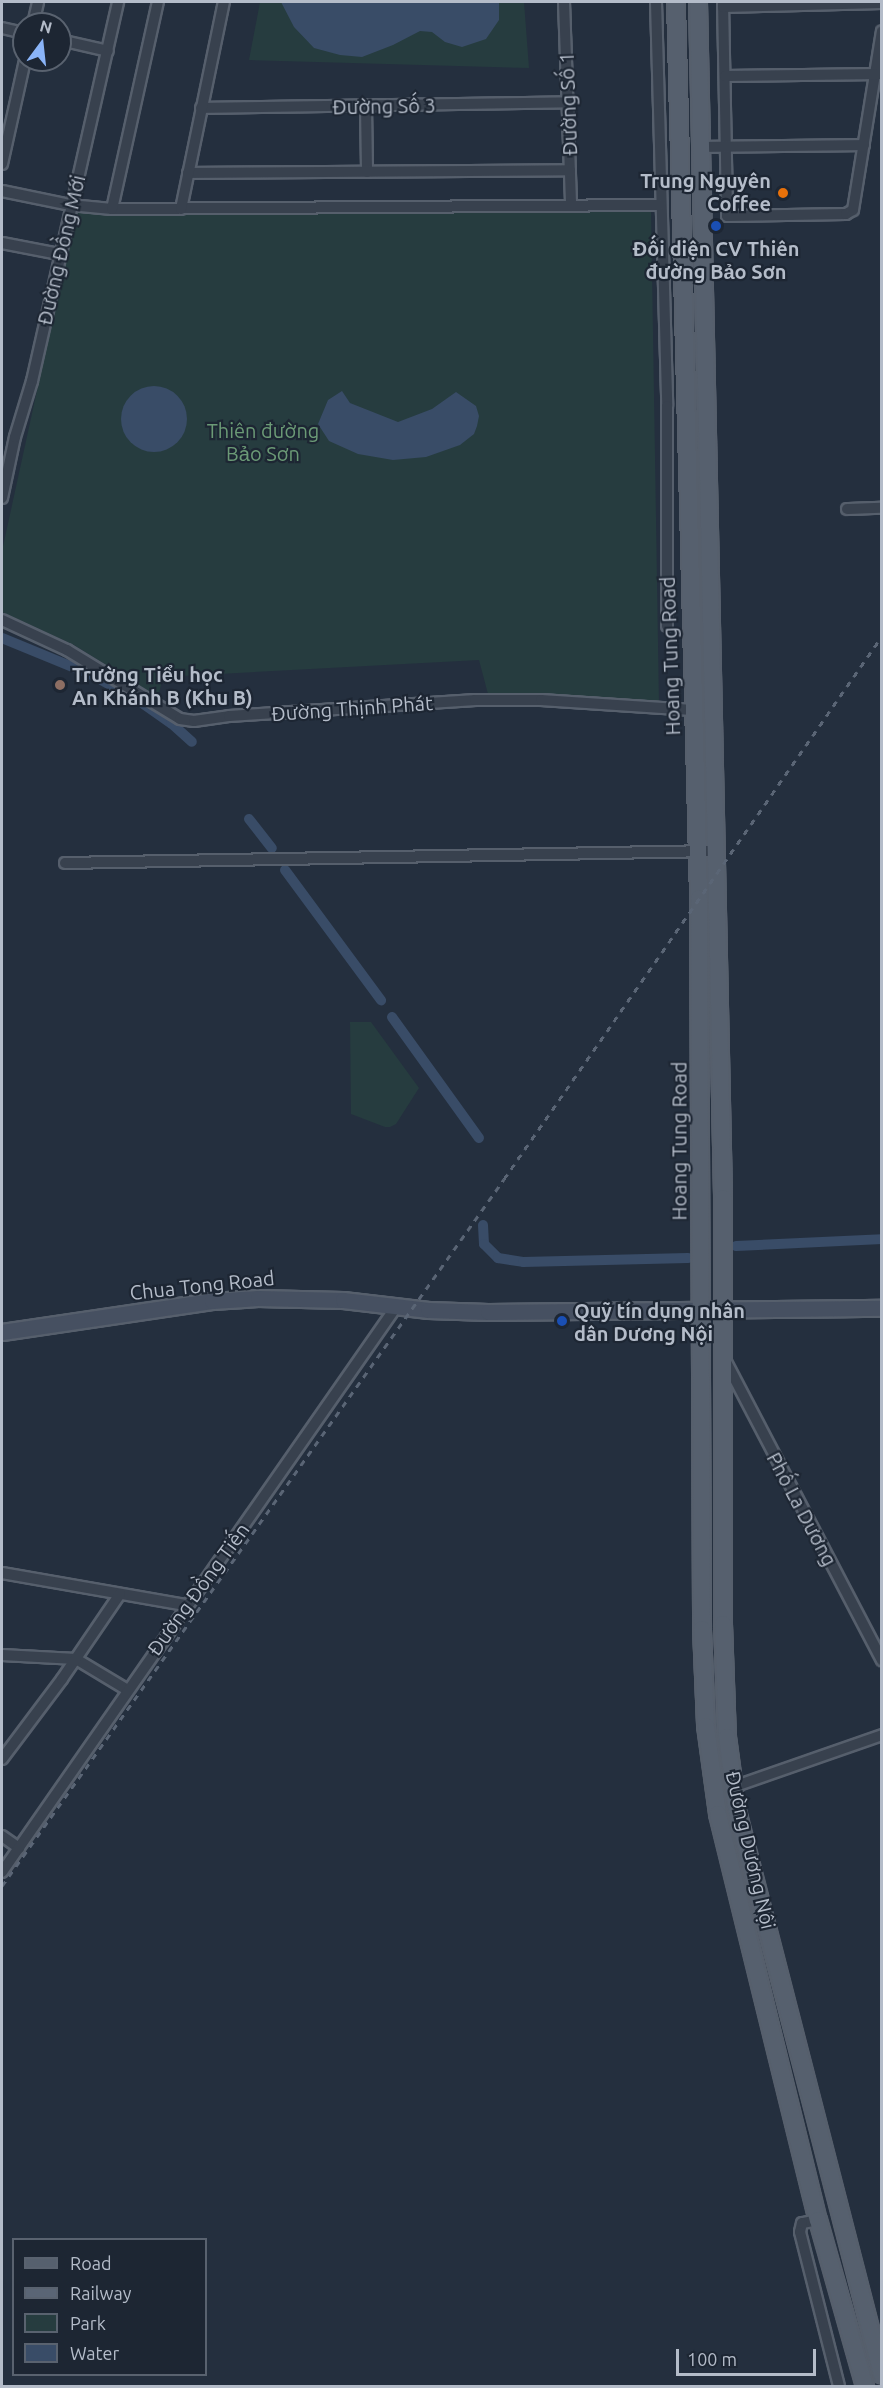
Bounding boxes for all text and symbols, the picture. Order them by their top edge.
north arrow [12,12,72,72]
text: N [38,16,54,37]
street label: Đường Số 1 [554,52,582,156]
street label: Đường Số 3 [332,93,436,119]
place label: Trung Nguyên Coffee [640,169,771,216]
street label: Đường Đồng Mới [32,173,90,327]
marker: Trung Nguyên Coffee [776,186,790,200]
marker: Đối diện CV Thiên đường Bảo Sơn [709,219,723,233]
place label: Đối diện CV Thiên đường Bảo Sơn [632,236,800,283]
park label: Thiên đường Bảo Sơn [207,418,319,465]
street label: Hoang Tung Road [655,576,685,736]
place label: Trường Tiểu học An Khánh B (Khu B) [72,662,253,709]
marker: Trường Tiểu học An Khánh B (Khu B) [53,678,67,692]
street label: Đường Thịnh Phát [270,690,434,726]
street label: Hoang Tung Road [667,1062,691,1220]
street label: Chua Tong Road [128,1265,276,1305]
place label: Quỹ tín dụng nhân dân Dương Nội [574,1298,745,1345]
marker: Quỹ tín dụng nhân dân Dương Nội [555,1314,569,1328]
street label: Phố La Dương [762,1448,842,1570]
street label: Đường Đồng Tiến [142,1518,254,1660]
street label: Đường Dương Nội [721,1769,781,1931]
legend [12,2238,207,2376]
text: Road [70,2253,112,2273]
text: Railway [70,2283,131,2303]
text: Park [70,2313,106,2333]
scale bar [679,2337,818,2375]
text: Water [70,2343,119,2363]
text: 100 m [687,2349,737,2369]

